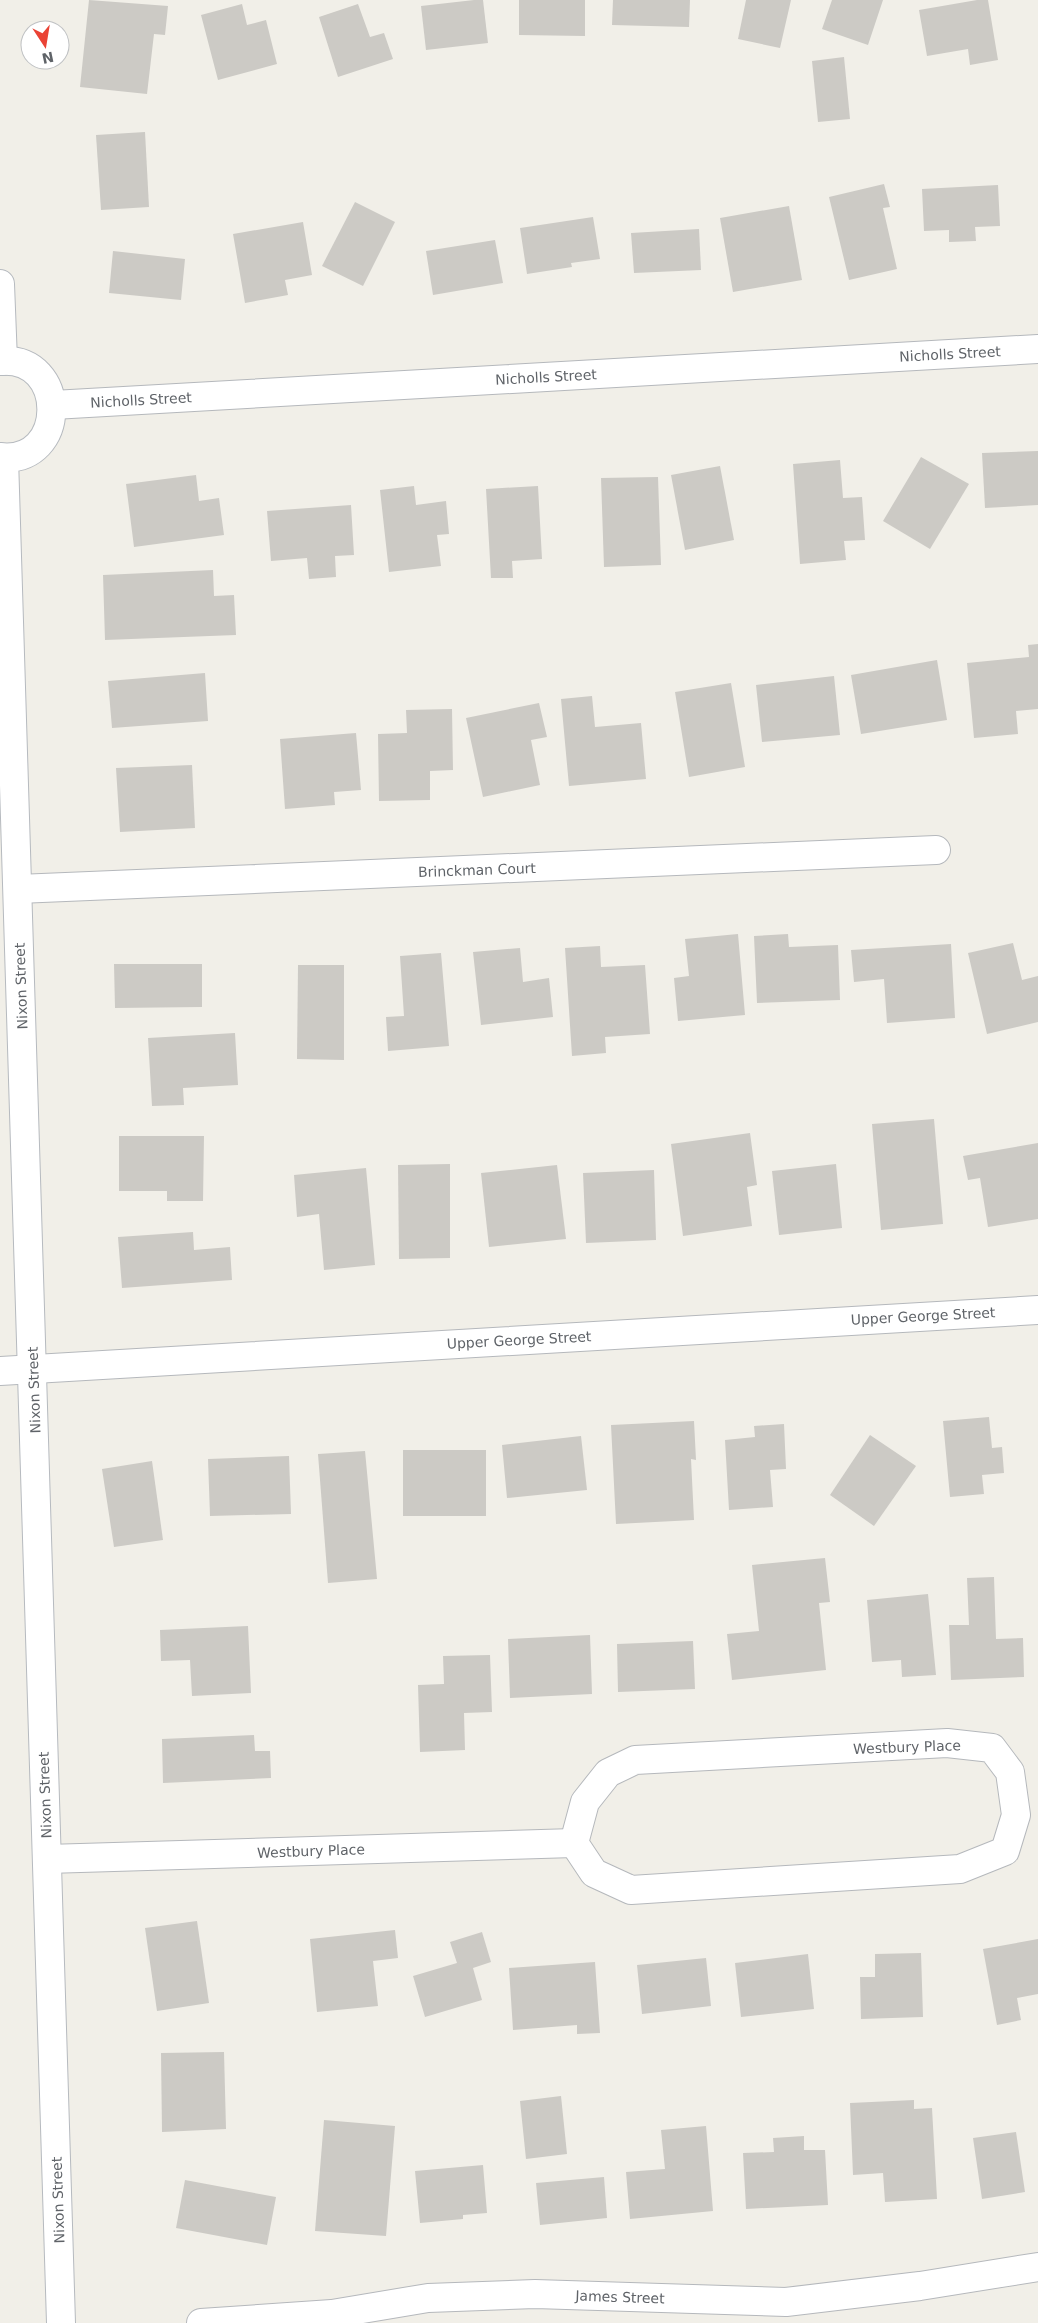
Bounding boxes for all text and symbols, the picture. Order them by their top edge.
north arrow [20,20,70,70]
text: N [40,49,55,67]
street label: Nicholls Street [899,343,1002,365]
street label: Nicholls Street [495,366,598,388]
street label: Nicholls Street [90,389,193,411]
street label: Brinckman Court [418,860,537,880]
street label: Nixon Street [11,942,31,1030]
street label: Upper George Street [850,1304,996,1328]
street label: Upper George Street [446,1328,592,1352]
street label: Nixon Street [24,1346,44,1434]
street label: Westbury Place [853,1737,961,1757]
street label: Nixon Street [35,1751,55,1839]
street label: Westbury Place [257,1841,365,1861]
street label: Nixon Street [48,2156,68,2244]
street label: James Street [574,2287,665,2307]

